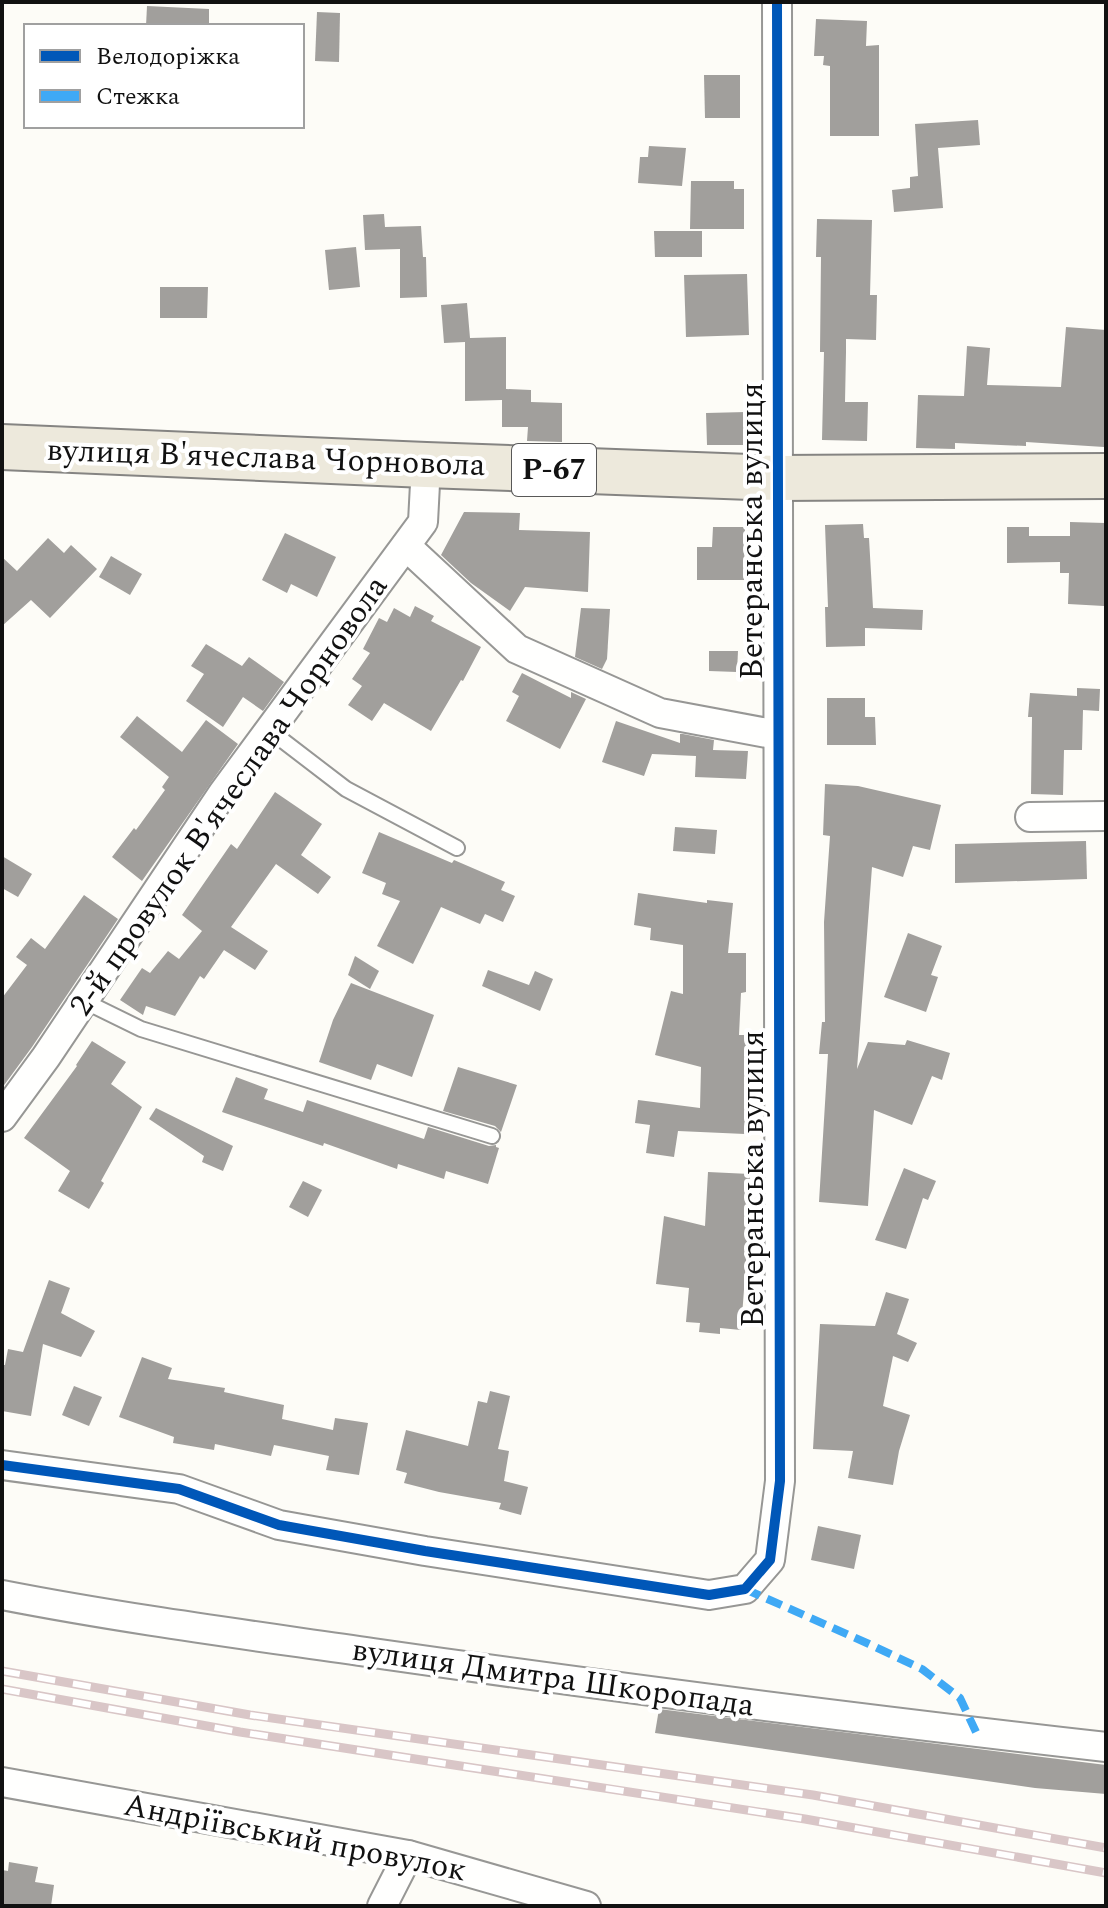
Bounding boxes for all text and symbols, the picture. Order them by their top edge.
legend [24,24,304,128]
text: Велодоріжка [96,39,240,75]
text: Стежка [96,79,180,115]
street label: Ветеранська вулиця [728,382,777,680]
street label: вулиця В'ячеслава Чорновола [46,426,487,490]
road number: Р-67 [512,444,596,496]
street label: 2-й провулок В'ячеслава Чорновола [57,565,401,1026]
street label: Ветеранська вулиця [729,1030,778,1328]
street label: вулиця Дмитра Шкоропада [349,1625,758,1731]
street label: Андріївський провулок [119,1781,471,1895]

